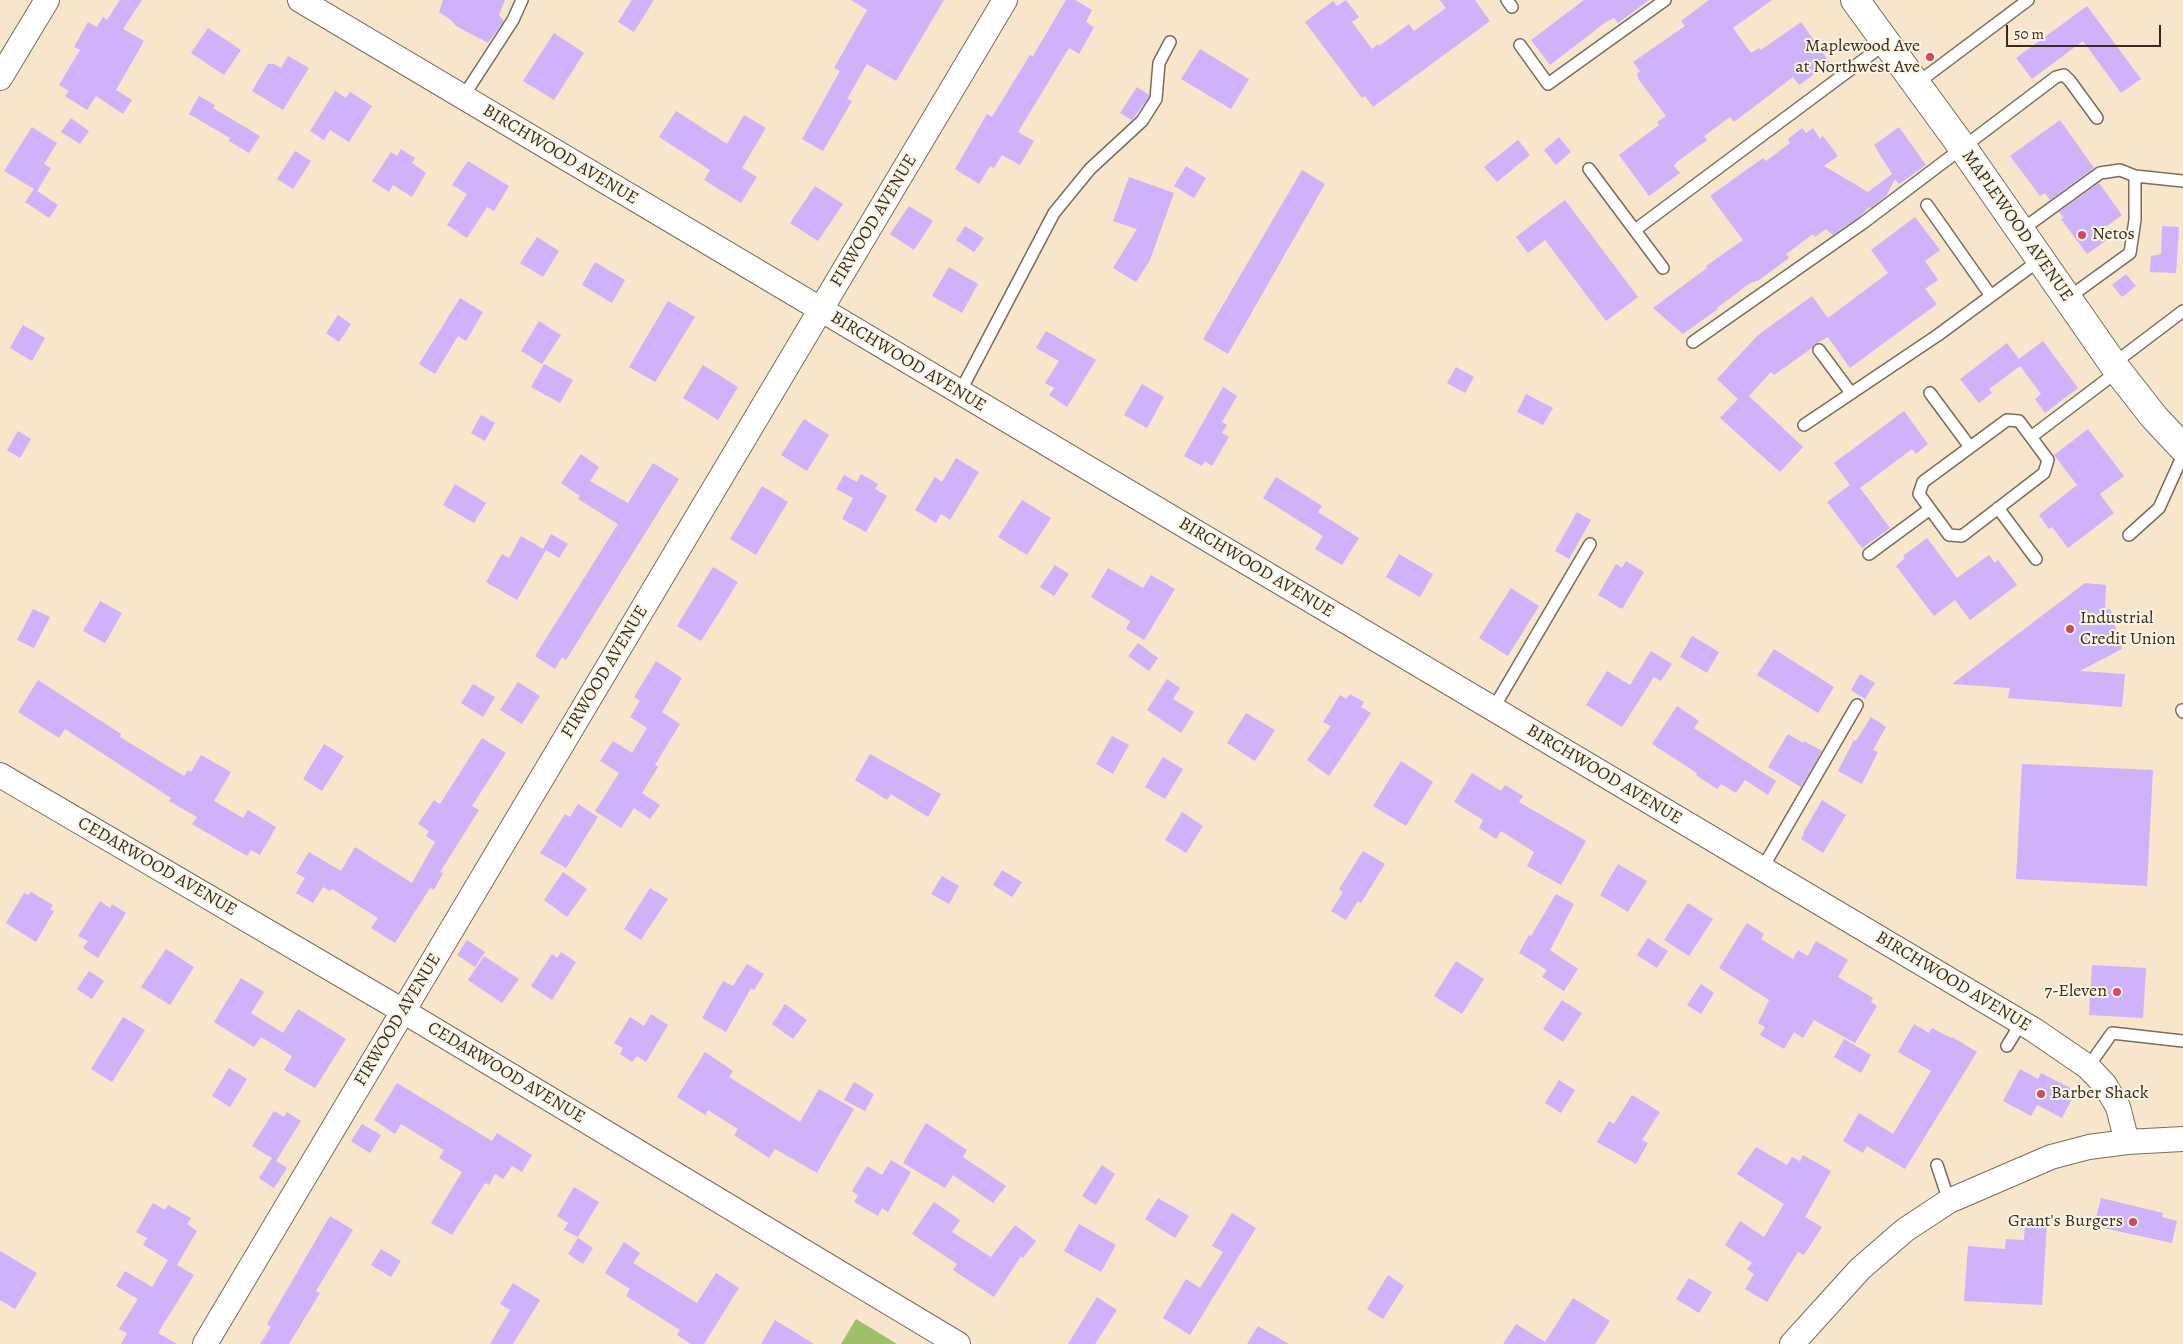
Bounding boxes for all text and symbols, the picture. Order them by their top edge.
scale bar [2008,15,2163,47]
text: 50 m [2014,24,2044,44]
place label: Maplewood Ave at Northwest Ave [1795,36,1920,78]
marker: Maplewood Ave at Northwest Ave [1924,51,1936,63]
street label: BIRCHWOOD AVENUE [478,100,642,210]
street label: MAPLEWOOD AVENUE [1957,146,2077,306]
street label: FIRWOOD AVENUE [826,151,922,291]
place label: Netos [2092,224,2135,246]
marker: Netos [2076,229,2088,241]
street label: BIRCHWOOD AVENUE [826,307,990,417]
street label: BIRCHWOOD AVENUE [1174,513,1338,623]
street label: FIRWOOD AVENUE [557,602,653,742]
place label: Industrial Credit Union [2080,608,2176,650]
marker: Industrial Credit Union [2064,623,2076,635]
street label: BIRCHWOOD AVENUE [1522,720,1686,830]
street label: CEDARWOOD AVENUE [74,813,240,921]
street label: BIRCHWOOD AVENUE [1871,927,2035,1037]
street label: FIRWOOD AVENUE [350,950,446,1090]
place label: 7-Eleven [2044,981,2107,1003]
marker: 7-Eleven [2111,986,2123,998]
street label: CEDARWOOD AVENUE [423,1017,589,1129]
place label: Barber Shack [2051,1083,2149,1105]
marker: Barber Shack [2035,1088,2047,1100]
place label: Grant's Burgers [2008,1211,2123,1233]
marker: Grant's Burgers [2127,1216,2139,1228]

